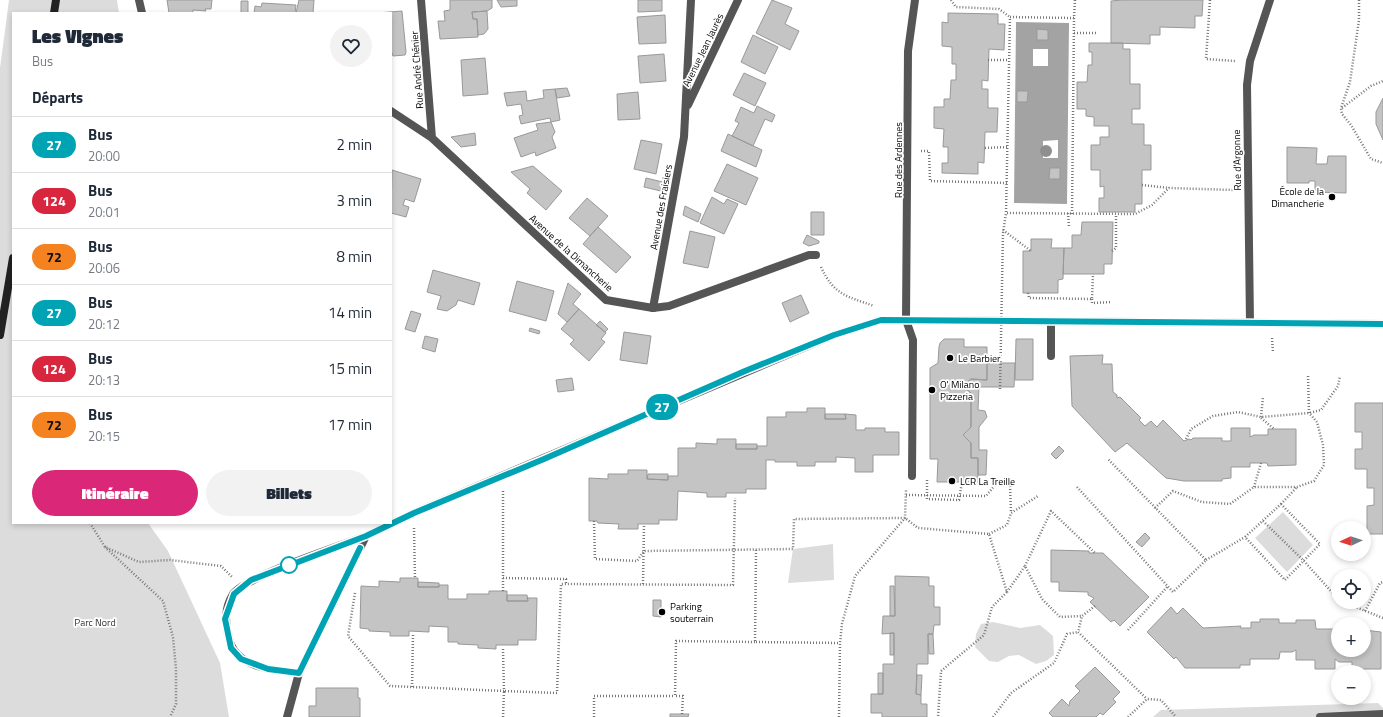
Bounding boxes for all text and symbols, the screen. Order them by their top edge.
street label: Avenue Jean Jaurès [679,10,727,89]
text: Les Vignes [32,21,123,50]
button: heart [330,25,372,67]
street label: Rue André Chénier [407,30,427,109]
text: Bus [32,51,53,71]
text: Départs [32,86,83,109]
street label: Rue des Ardennes [891,122,906,198]
text: Bus [88,123,113,146]
street label: Rue d'Argonne [1229,129,1245,191]
text: 2 min [336,133,372,156]
text: 27 [46,134,62,155]
text: 20:00 [88,146,120,166]
street label: Avenue des Fraisiers [646,163,676,251]
text: Bus [88,179,113,202]
place label: École de la Dimancherie [1271,184,1324,211]
text: 3 min [336,189,372,212]
text: 124 [42,190,66,211]
marker: École de la Dimancherie [1327,192,1337,202]
text: 20:01 [88,202,120,222]
street label: Avenue de la Dimancherie [526,211,616,295]
text: Bus [88,235,113,258]
text: 8 min [336,245,372,268]
text: 72 [46,246,62,267]
text: 20:06 [88,258,120,278]
text: Bus [88,291,113,314]
text: 14 min [328,301,372,324]
text: 27 [46,302,62,323]
text: 20:12 [88,314,120,334]
text: Bus [88,347,113,370]
place label: Le Barbier [958,351,1001,366]
marker: Le Barbier [945,353,955,363]
text: 15 min [328,357,372,380]
text: 124 [42,358,66,379]
text: 20:13 [88,370,120,390]
place label: O' Milano Pizzeria [940,377,979,404]
marker: O' Milano Pizzeria [927,385,937,395]
line badge: 27 [644,394,680,420]
text: 27 [654,396,670,417]
text: Bus [88,403,113,426]
text: 17 min [328,413,372,436]
text: 72 [46,414,62,435]
text: 20:15 [88,426,120,446]
button: Itinéraire [32,470,198,516]
button: Billets [206,470,372,516]
place label: LCR La Treille [960,474,1015,489]
marker: LCR La Treille [947,476,957,486]
north arrow [1331,521,1371,561]
map controls [1331,521,1371,705]
unlabelled marker [280,556,298,574]
button: locate [1331,569,1371,609]
place label: Parking souterrain [670,599,713,626]
marker: Parking souterrain [657,607,667,617]
park label: Parc Nord [74,615,116,630]
button: + [1331,617,1371,657]
button: − [1331,665,1371,705]

